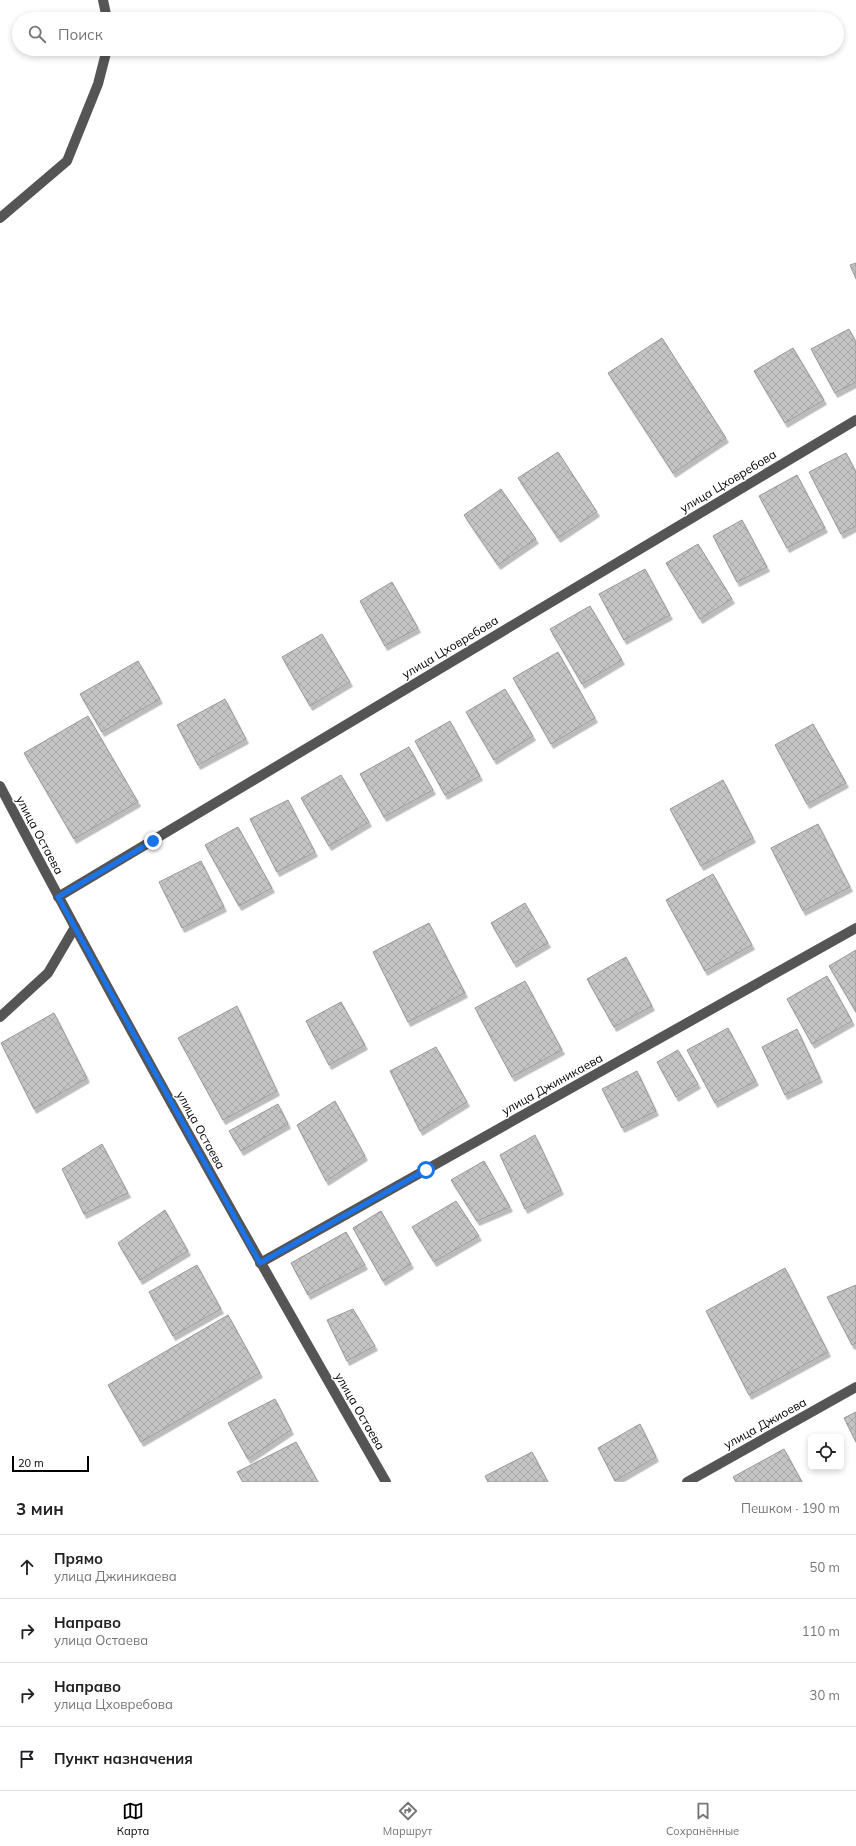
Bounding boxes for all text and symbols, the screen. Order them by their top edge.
search box [12,12,844,56]
icon: search [26,23,48,45]
text: Поиск [58,25,103,44]
street label: улица Цховребова [677,446,779,516]
street label: улица Цховребова [399,612,501,682]
street label: улица Остаева [13,793,67,877]
route end [144,832,162,850]
street label: улица Джиникаева [499,1050,605,1118]
street label: улица Остаева [173,1088,229,1172]
route start [417,1161,435,1179]
street label: улица Остаева [332,1370,388,1452]
street label: улица Джиоева [721,1394,809,1452]
map controls [808,1434,844,1470]
button: locate [808,1434,844,1470]
scale bar [12,1454,89,1473]
text: 20 m [18,1456,44,1470]
text: 3 мин [16,1498,64,1519]
text: Пешком · 190 m [741,1500,840,1516]
text: Прямо [54,1549,103,1568]
icon: ahead [16,1556,38,1578]
text: 50 m [810,1559,840,1575]
text: улица Джиникаева [54,1568,177,1584]
text: Направо [54,1613,121,1632]
icon: right [16,1620,38,1642]
text: 110 m [802,1623,840,1639]
text: улица Остаева [54,1632,148,1648]
text: Направо [54,1677,121,1696]
icon: right [16,1684,38,1706]
text: 30 m [810,1687,840,1703]
text: улица Цховребова [54,1696,173,1712]
icon: arrive [16,1748,38,1770]
text: Пункт назначения [54,1749,193,1768]
tab: Карта [117,1800,149,1838]
tab: Маршрут [383,1800,432,1838]
tab: Сохранённые [666,1800,739,1838]

